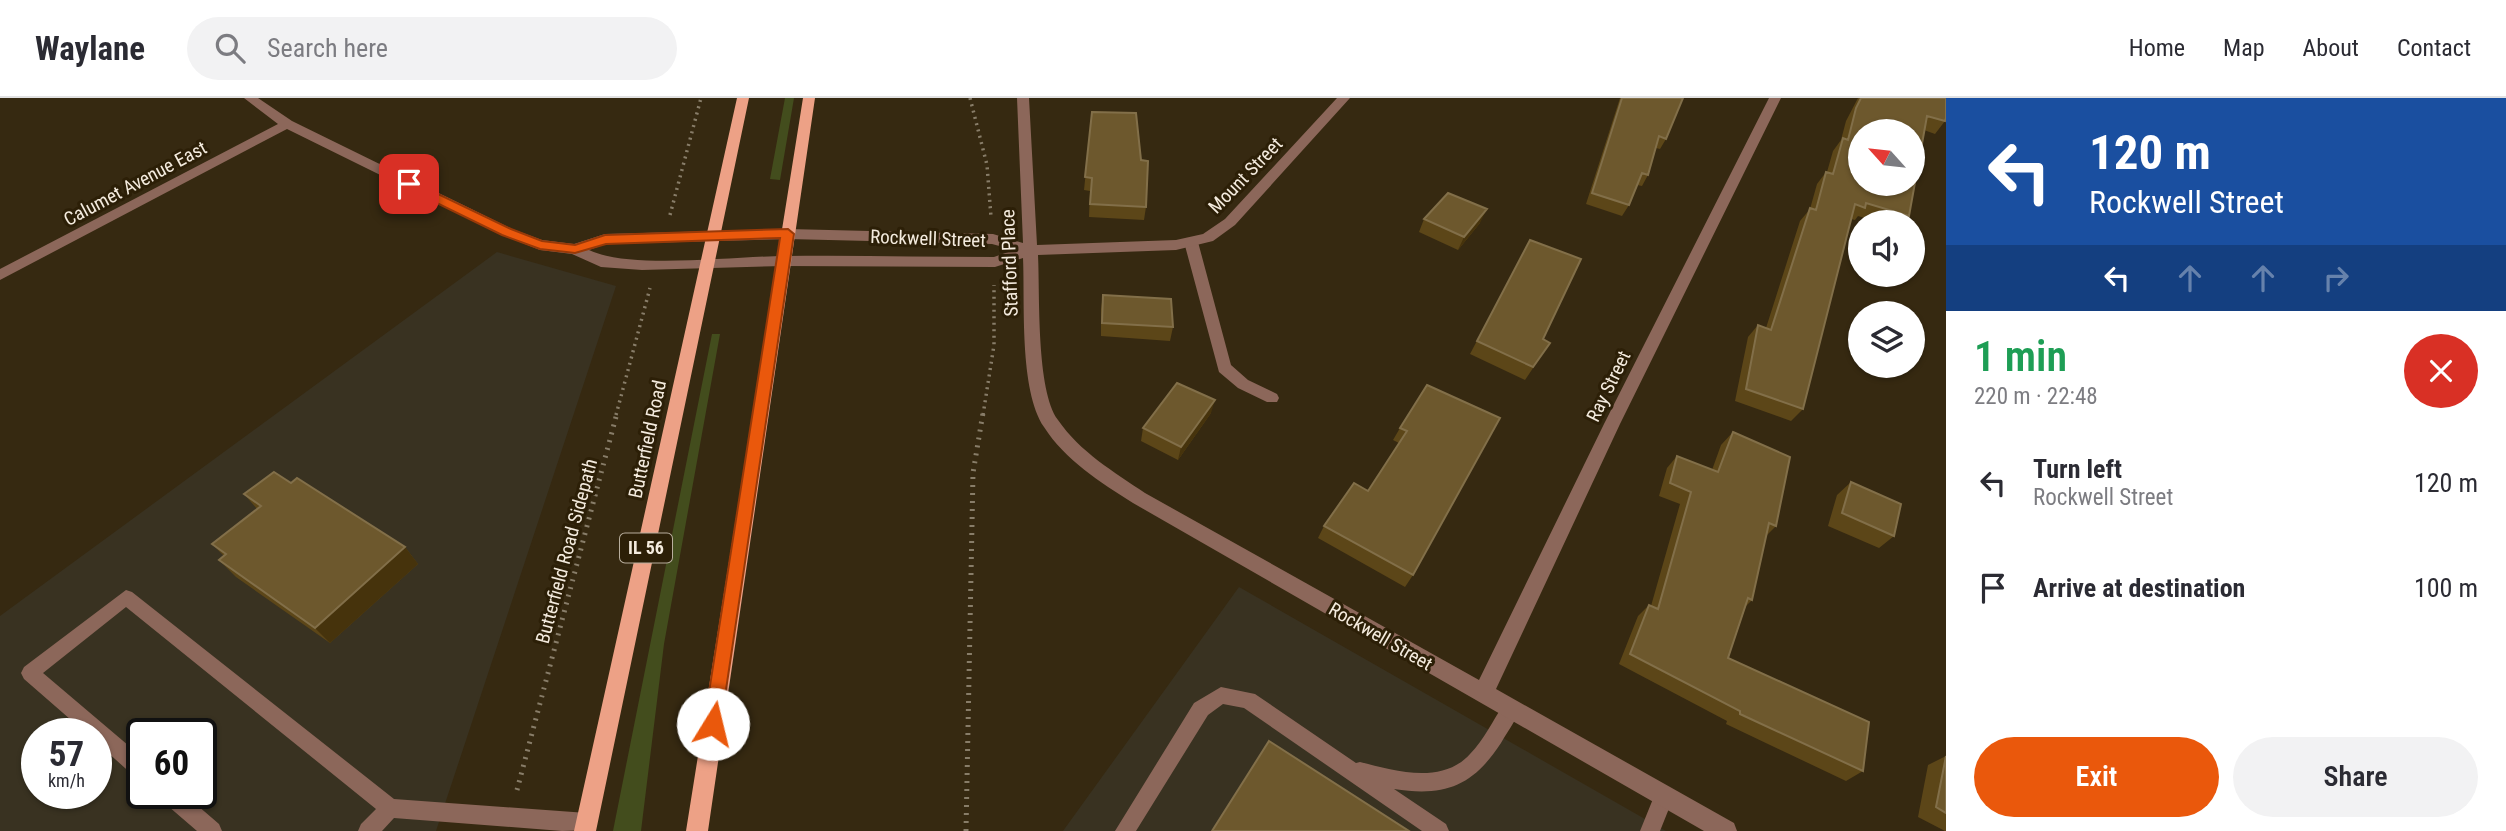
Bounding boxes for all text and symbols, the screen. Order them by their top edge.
search box [187,17,677,80]
text: Waylane [35,29,145,68]
icon: search [211,29,249,67]
text: Search here [267,33,388,63]
text: Home [2129,34,2185,62]
text: Map [2223,34,2265,62]
text: About [2303,34,2359,62]
text: Contact [2397,34,2471,62]
north arrow [1848,119,1925,196]
map controls [1848,119,1925,378]
text: 120 m [2089,124,2211,181]
icon: left [1974,126,2065,217]
street label: Mount Street [1203,133,1287,218]
street label: Calumet Avenue East [60,136,211,231]
pin [379,154,439,214]
icon: arrive [390,165,428,203]
text: Rockwell Street [2089,183,2284,221]
street label: Stafford Place [996,209,1023,317]
button: sound [1848,210,1925,287]
street label: Rockwell Street [870,225,986,252]
icon: left [2098,259,2136,297]
icon: ahead [2171,259,2209,297]
icon: ahead [2244,259,2282,297]
icon: right [2317,259,2355,297]
button: layers [1848,301,1925,378]
text: 1 min [1974,332,2067,381]
button: close [2404,334,2478,408]
street label: Ray Street [1581,347,1635,425]
street label: Butterfield Road [624,378,671,500]
text: 220 m · 22:48 [1974,383,2098,410]
text: Turn left [2033,454,2122,484]
street label: Butterfield Road Sidepath [531,456,602,646]
icon: left [1974,464,2012,502]
text: 120 m [2414,468,2478,498]
text: Rockwell Street [2033,484,2173,511]
road number: IL 56 [620,534,672,562]
icon: arrive [1974,569,2012,607]
text: Arrive at destination [2033,573,2245,603]
text: 100 m [2414,573,2478,603]
street label: Rockwell Street [1325,598,1437,675]
position arrow [676,687,750,761]
speed limit sign: 60 [126,718,217,809]
text: 57 [49,734,84,775]
button: Exit [1974,737,2219,817]
button: Share [2233,737,2478,817]
text: km/h [48,770,85,791]

